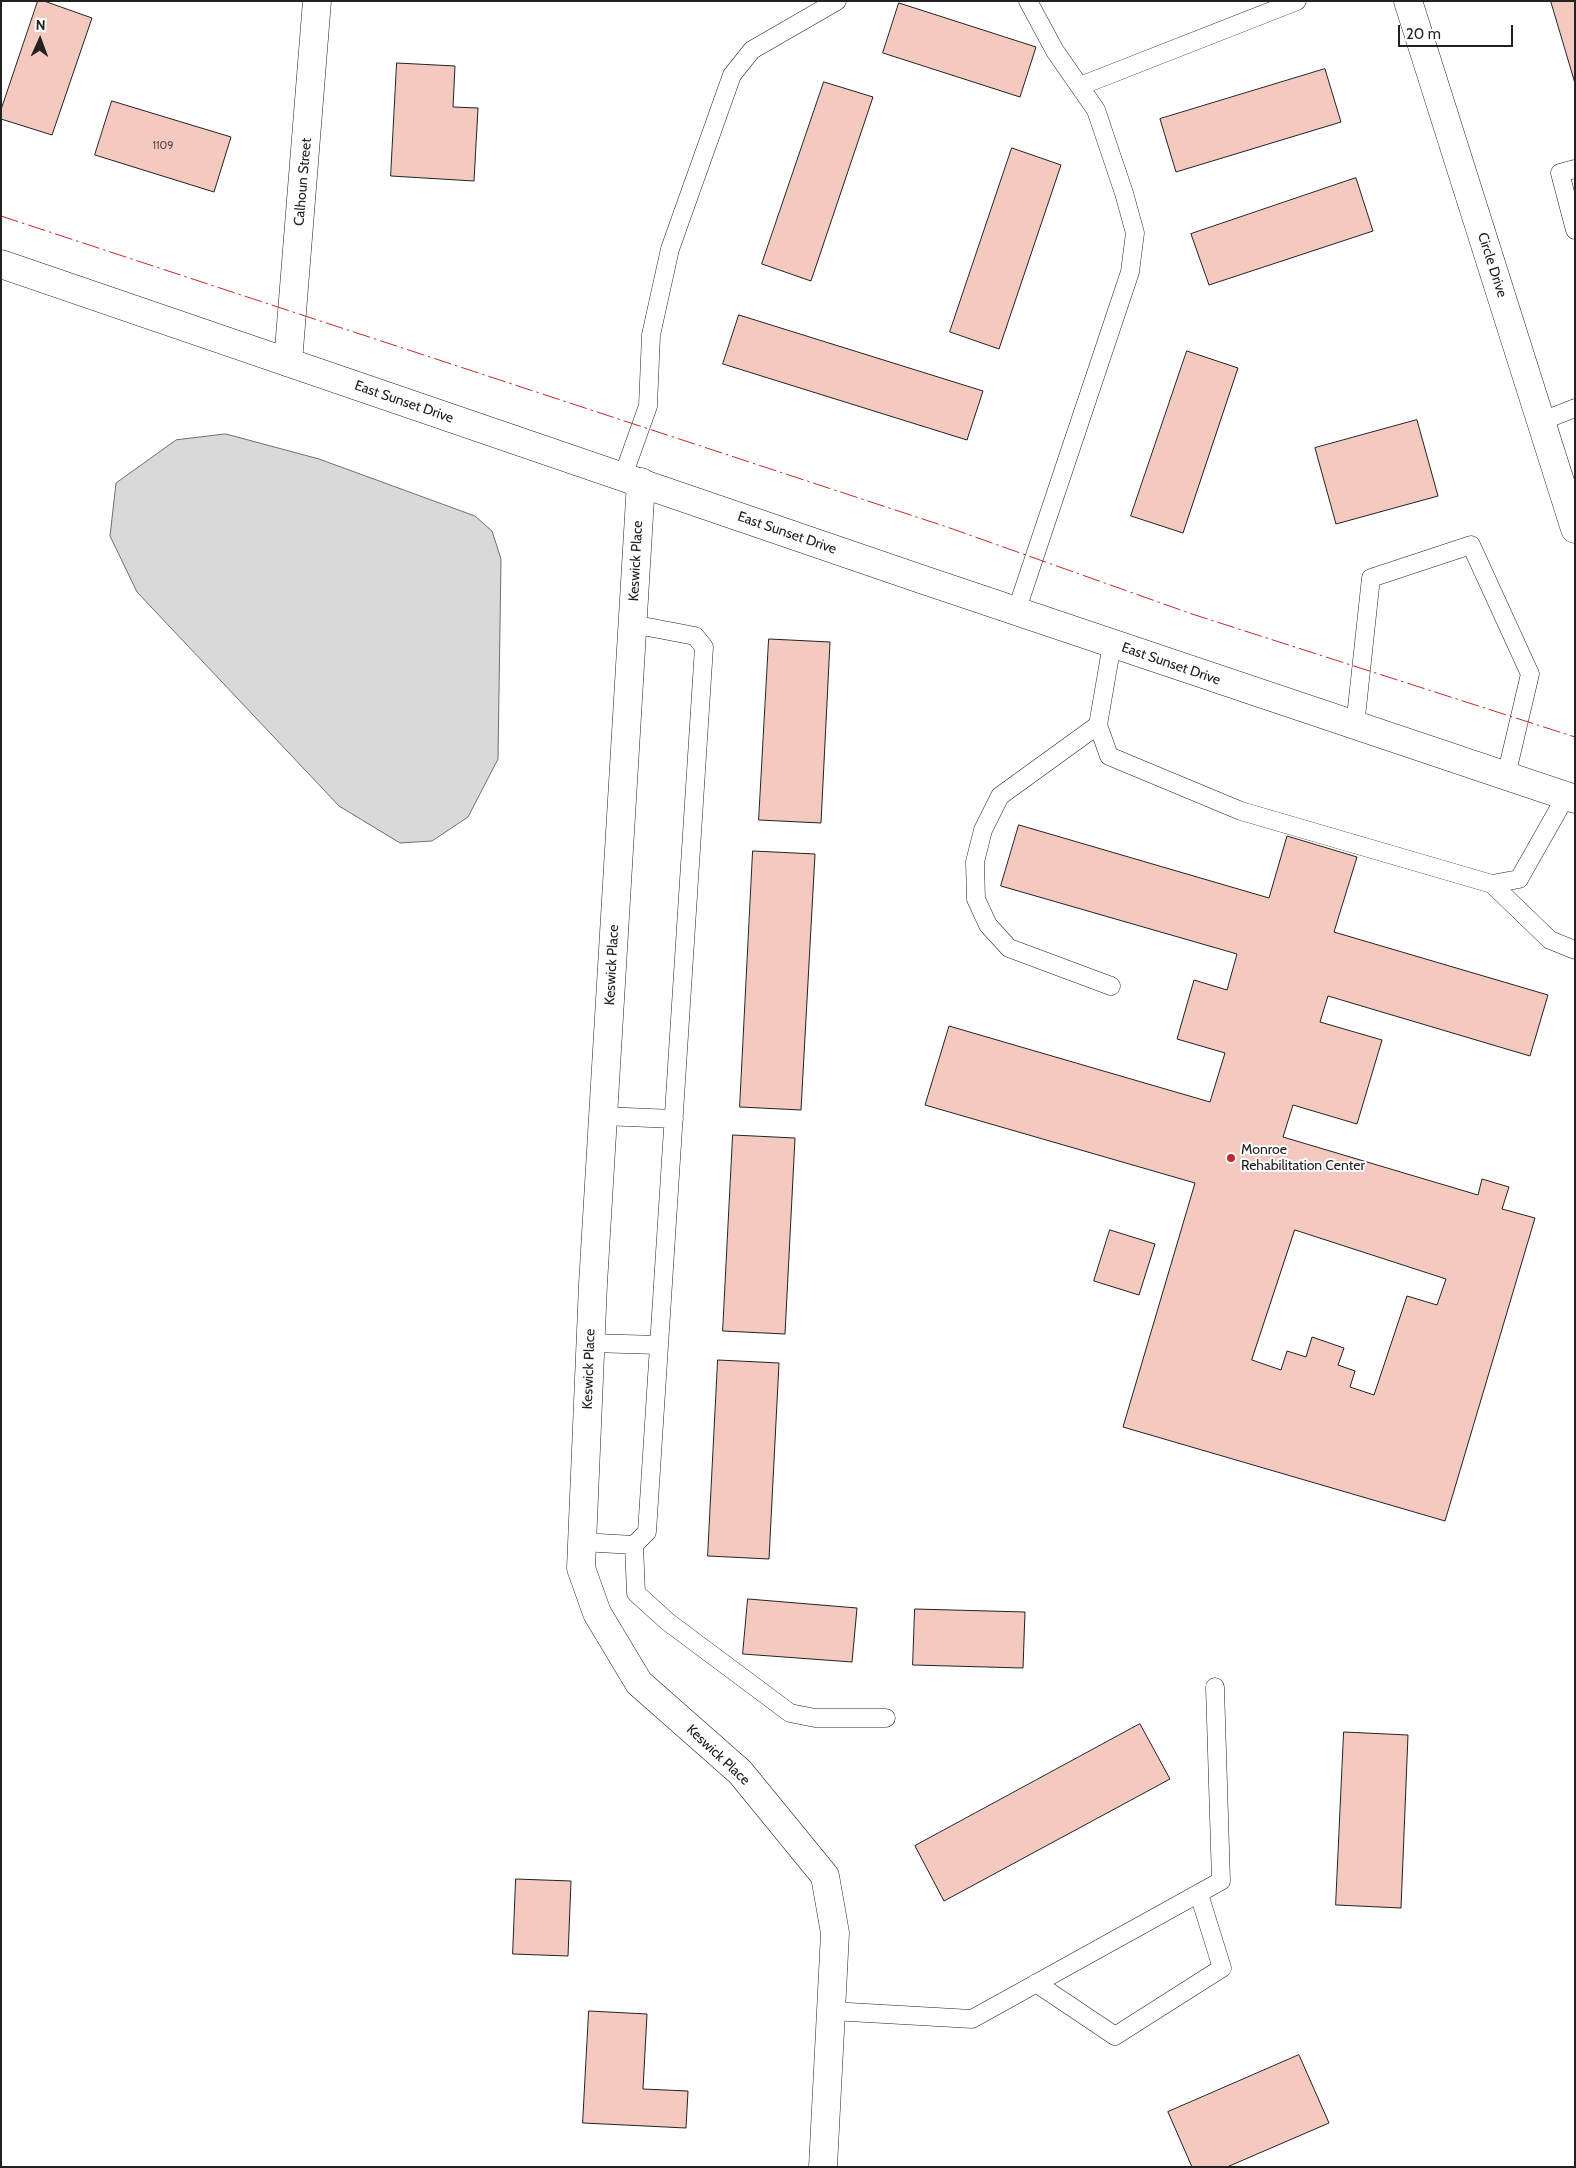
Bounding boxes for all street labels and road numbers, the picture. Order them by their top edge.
street label: Calhoun Street [291,137,315,227]
street label: Circle Drive [1474,230,1510,300]
street label: East Sunset Drive [352,377,456,427]
street label: East Sunset Drive [735,508,839,558]
street label: Keswick Place [625,520,647,602]
street label: East Sunset Drive [1119,639,1223,689]
street label: Keswick Place [601,924,623,1006]
street label: Keswick Place [579,1328,599,1410]
street label: Keswick Place [683,1721,753,1789]

